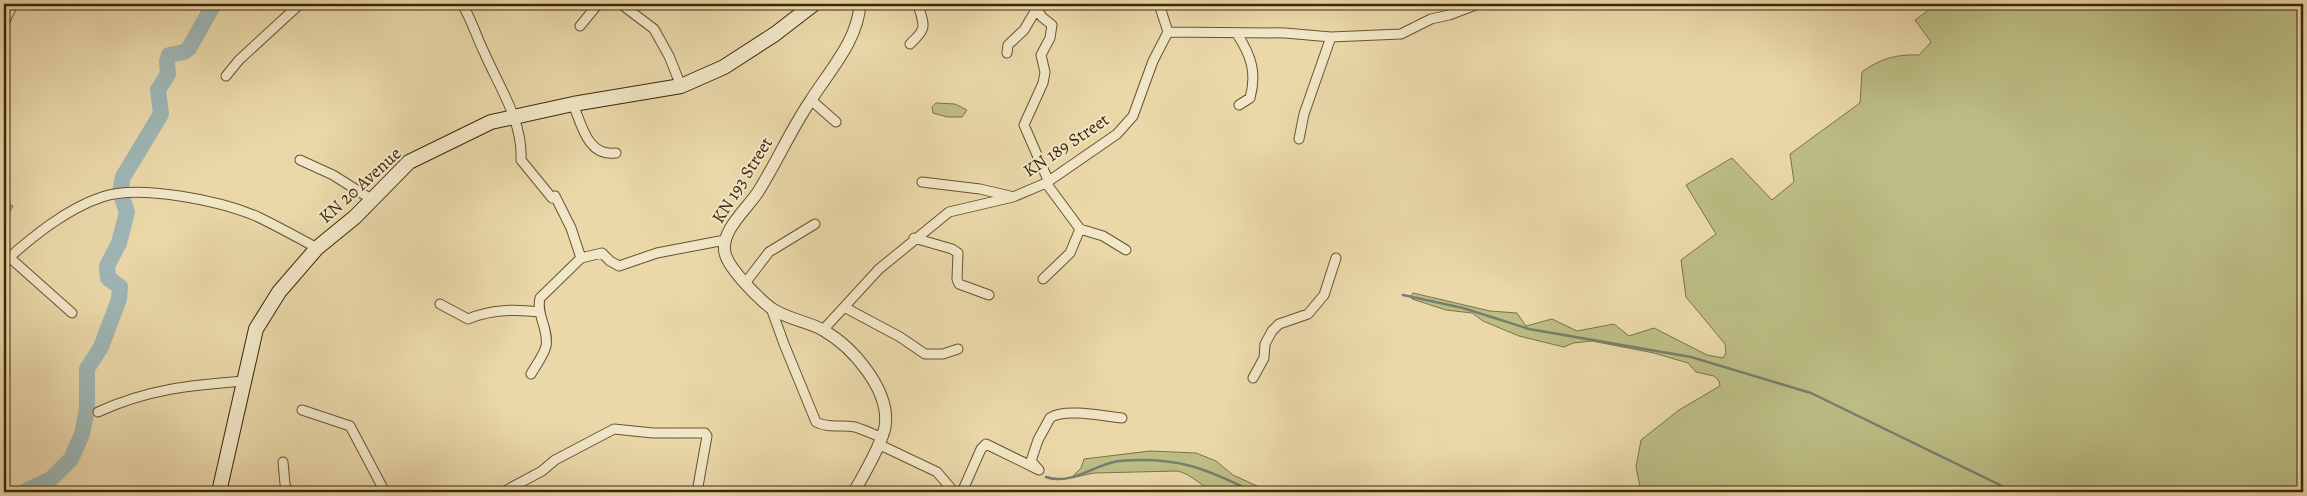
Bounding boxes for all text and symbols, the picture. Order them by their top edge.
street label: KN 189 Street [1018,107,1114,183]
street label: KN 193 Street [706,132,778,228]
street label: KN 20 Avenue [314,142,406,228]

